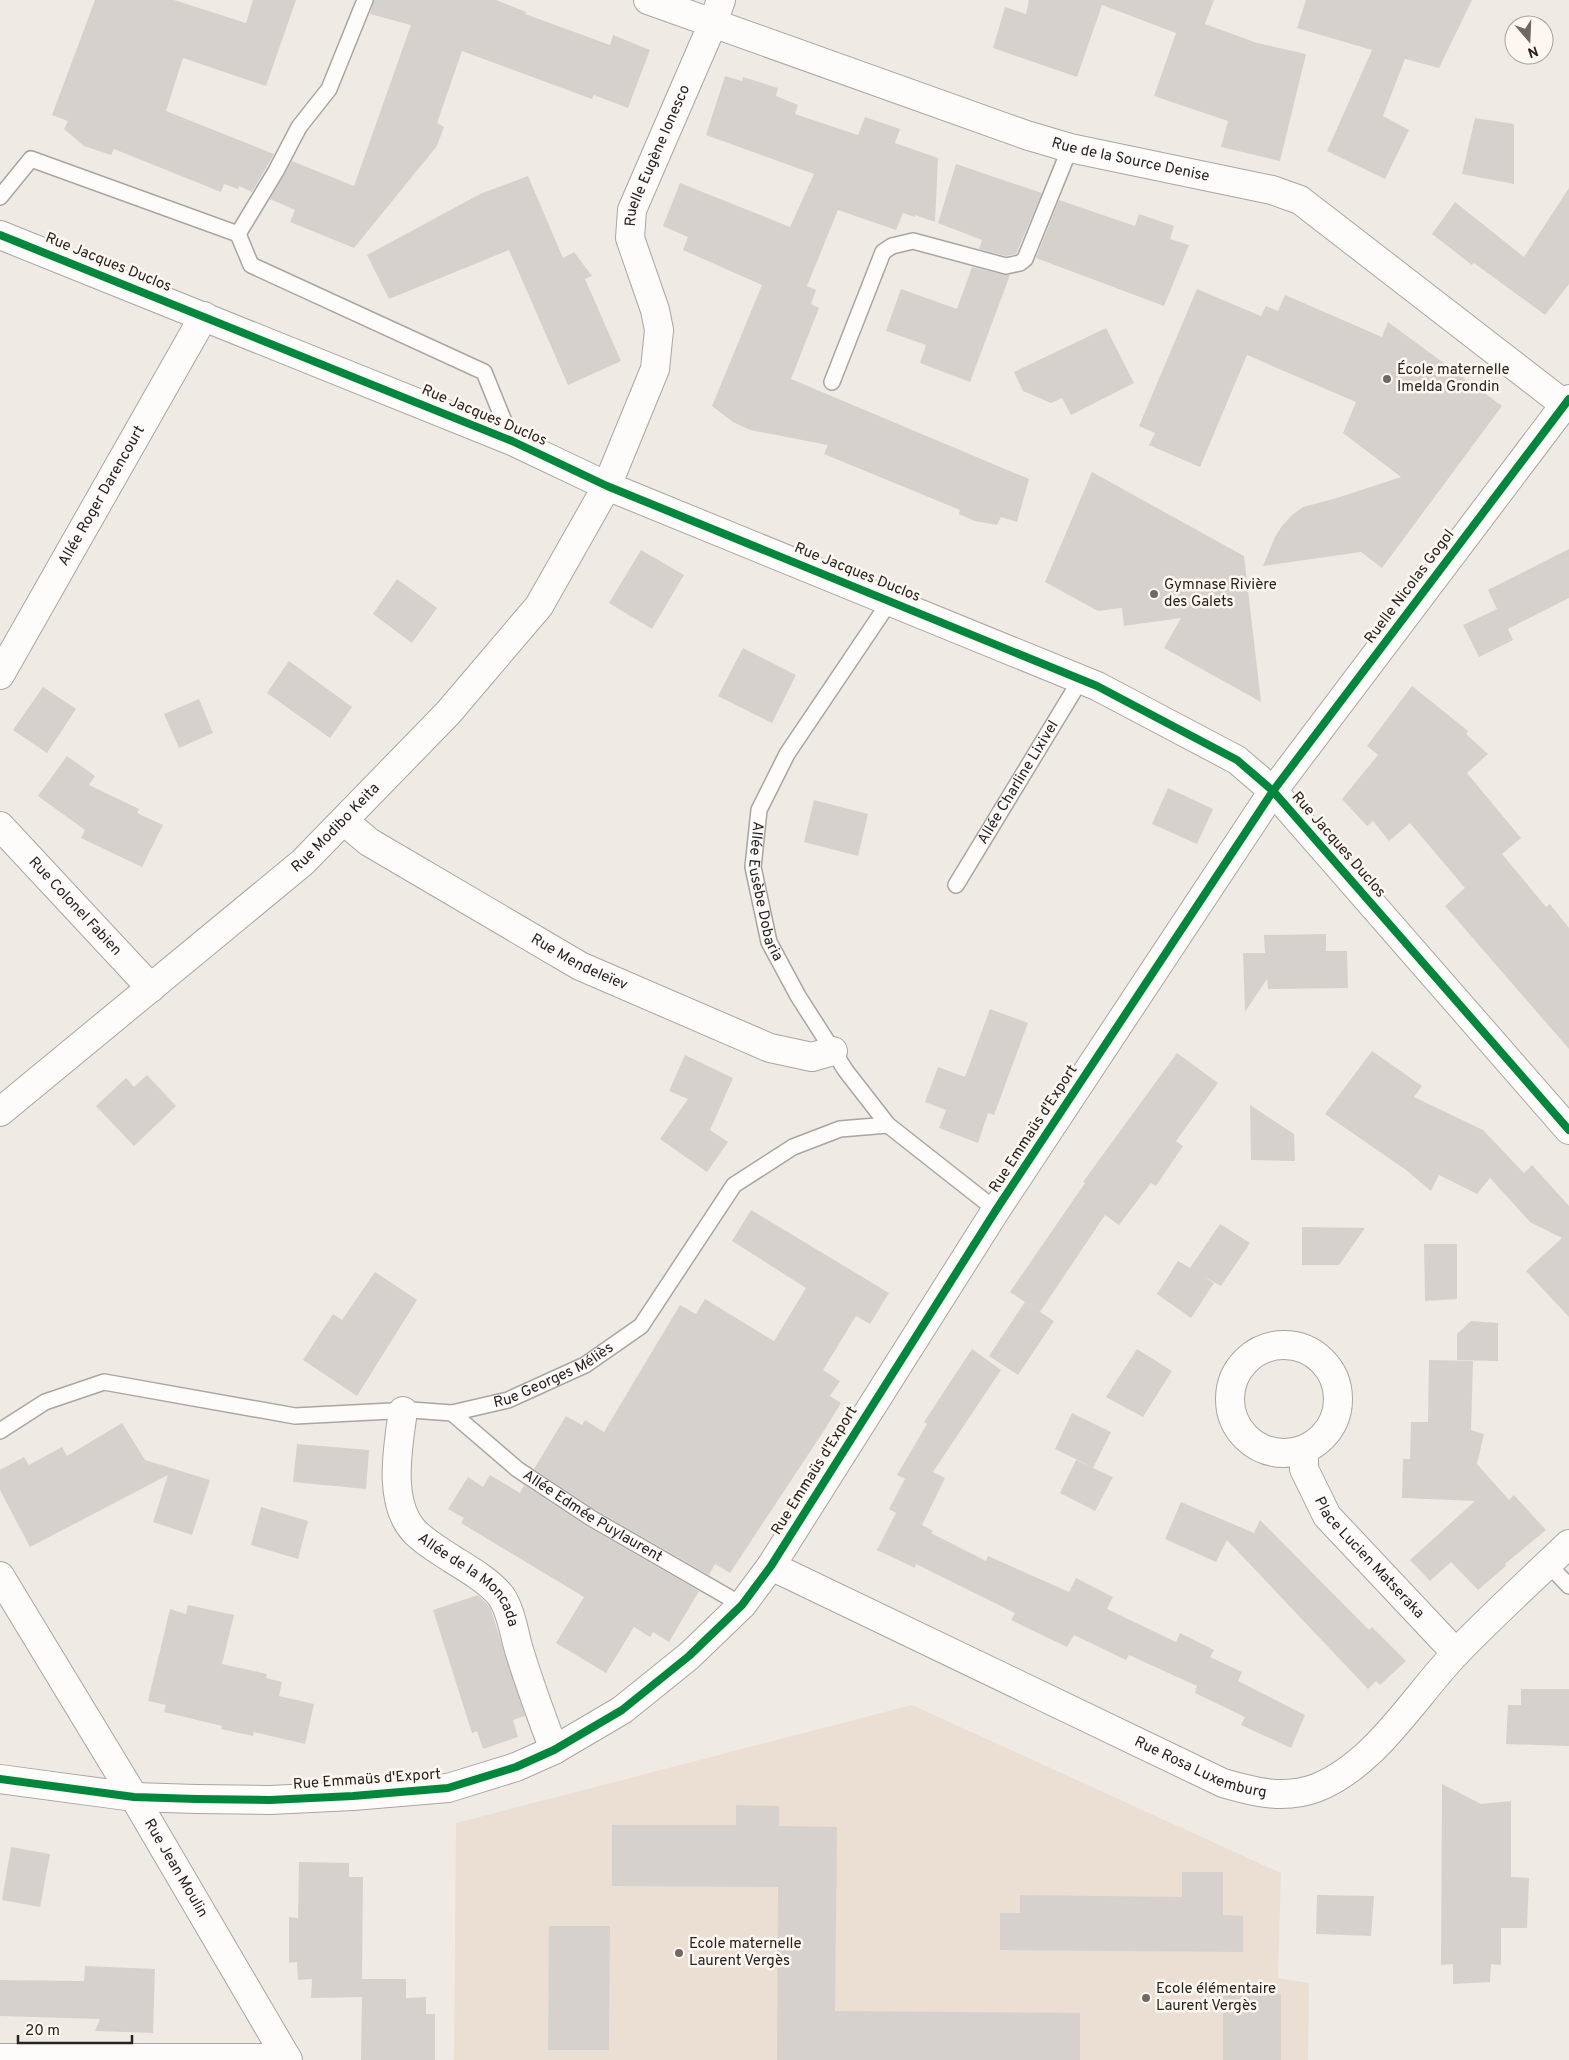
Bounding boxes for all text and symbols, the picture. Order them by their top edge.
north arrow [1504,15,1554,65]
text: N [1525,41,1540,61]
street label: Ruelle Eugène Ionesco [621,82,695,227]
street label: Rue de la Source Denise [1049,134,1211,186]
street label: Rue Jacques Duclos [42,229,174,297]
place label: École maternelle Imelda Grondin [1397,360,1510,397]
marker: École maternelle Imelda Grondin [1381,373,1393,385]
street label: Rue Jacques Duclos [419,381,549,451]
street label: Allée Roger Darencourt [54,422,149,570]
street label: Ruelle Nicolas Gogol [1361,526,1459,648]
street label: Rue Jacques Duclos [791,539,923,607]
place label: Gymnase Rivière des Galets [1164,576,1277,612]
marker: Gymnase Rivière des Galets [1148,588,1160,600]
street label: Allée Charline Lixivel [973,717,1063,848]
street label: Rue Modibo Keita [288,779,384,877]
street label: Rue Jacques Duclos [1287,788,1389,902]
street label: Allée Eusèbe Dobaria [743,820,787,965]
street label: Rue Colonel Fabien [24,853,126,960]
street label: Rue Mendeleïev [527,930,631,995]
street label: Rue Emmaüs d'Export [986,1062,1082,1196]
street label: Rue Georges Méliès [492,1338,617,1413]
street label: Rue Emmaüs d'Export [768,1403,862,1539]
street label: Allée Edmée Puylaurent [519,1466,666,1567]
street label: Place Lucien Matseraka [1310,1494,1428,1623]
street label: Allée de la Moncada [414,1529,522,1629]
street label: Rue Rosa Luxemburg [1131,1732,1268,1803]
street label: Rue Emmaüs d'Export [292,1765,442,1795]
street label: Rue Jean Moulin [139,1815,212,1921]
place label: Ecole maternelle Laurent Vergès [689,1935,802,1971]
marker: Ecole maternelle Laurent Vergès [673,1947,685,1959]
place label: Ecole élémentaire Laurent Vergès [1156,1980,1276,2016]
marker: Ecole élémentaire Laurent Vergès [1140,1992,1152,2004]
scale bar [18,2012,131,2044]
text: 20 m [25,2022,60,2041]

